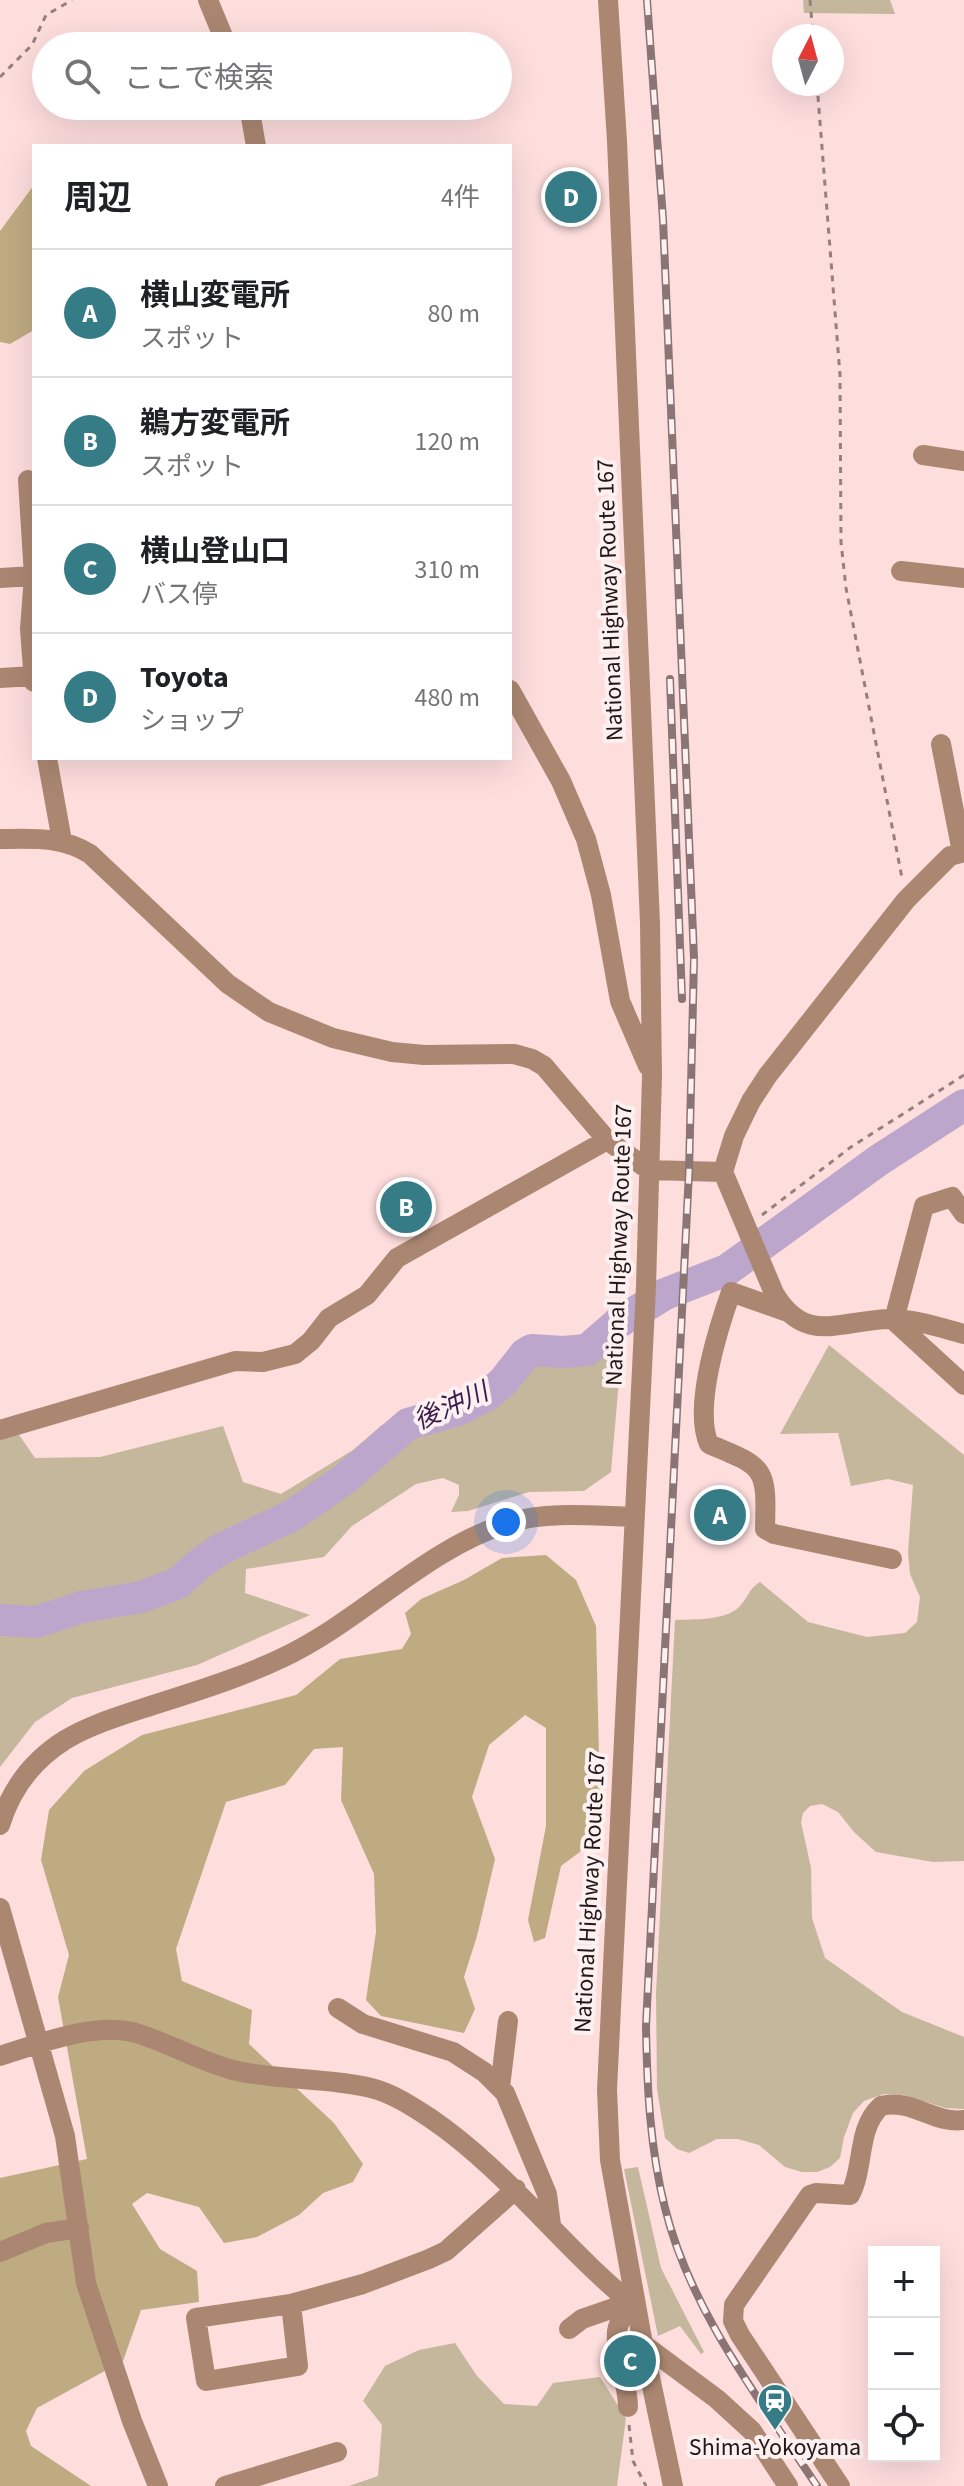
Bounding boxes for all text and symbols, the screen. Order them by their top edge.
north arrow [772,24,844,96]
search box [32,32,512,120]
icon: search [60,54,104,98]
text: ここで検索 [124,57,274,100]
pin: D [545,167,597,227]
text: 周辺 [64,174,132,223]
text: 4件 [441,179,480,216]
text: 横山変電所 [140,274,290,317]
text: A [83,295,97,332]
text: 80 m [427,295,480,332]
text: スポット [140,320,244,357]
text: 鵜方変電所 [140,402,290,445]
text: B [82,423,98,460]
text: 120 m [414,423,480,460]
text: スポット [140,448,244,485]
street label: National Highway Route 167 [588,458,632,742]
text: 横山登山口 [140,530,290,573]
text: C [82,551,98,588]
text: 310 m [414,551,480,588]
text: バス停 [140,576,218,613]
text: Toyota [140,656,229,699]
text: D [82,679,98,716]
text: 480 m [414,679,480,716]
text: ショップ [140,702,244,739]
street label: National Highway Route 167 [597,1103,641,1387]
pin: B [380,1177,432,1237]
water label: 後沖川 [408,1372,497,1439]
pin: A [694,1485,746,1545]
your location [486,1502,526,1542]
street label: National Highway Route 167 [565,1750,615,2034]
map controls [868,2246,940,2462]
button: + [868,2246,940,2318]
button: − [868,2318,940,2390]
pin: C [604,2331,656,2391]
station icon: Shima-Yokoyama [756,2382,794,2432]
button: locate [868,2390,940,2462]
place label: Shima-Yokoyama [689,2430,861,2465]

